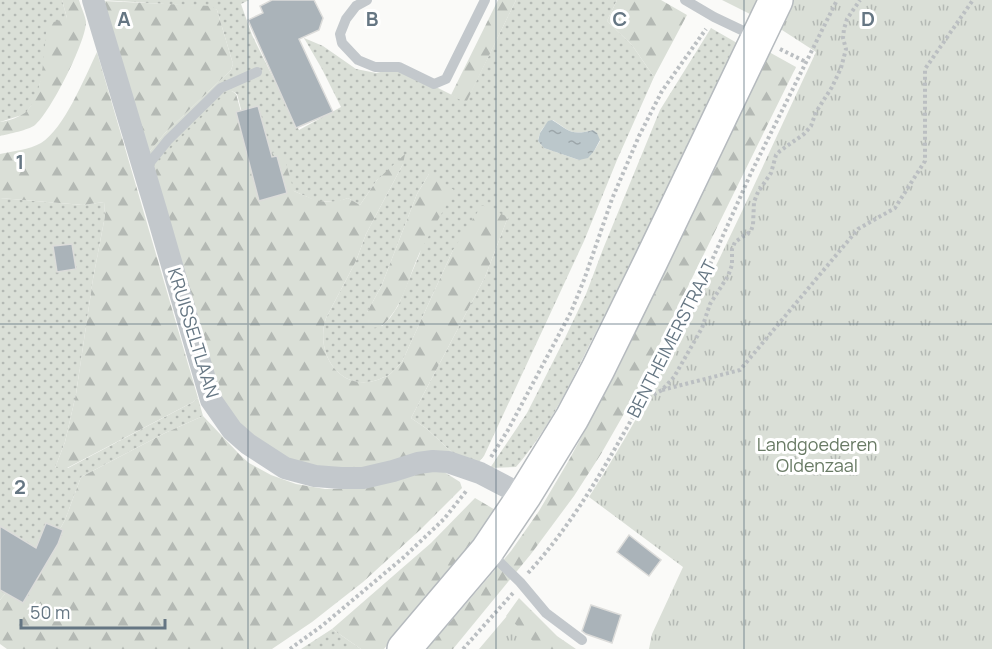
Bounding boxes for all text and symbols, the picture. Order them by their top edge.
text: A [117,5,131,32]
text: B [366,5,379,32]
text: C [613,5,627,32]
text: D [861,5,875,32]
text: 1 [16,148,24,175]
street label: BENTHEIMERSTRAAT [621,255,721,422]
street label: KRUISSELTLAAN [163,265,225,401]
park label: Landgoederen Oldenzaal [757,432,877,477]
text: 2 [14,473,26,500]
scale bar [21,592,165,630]
text: 50 m [30,600,70,624]

